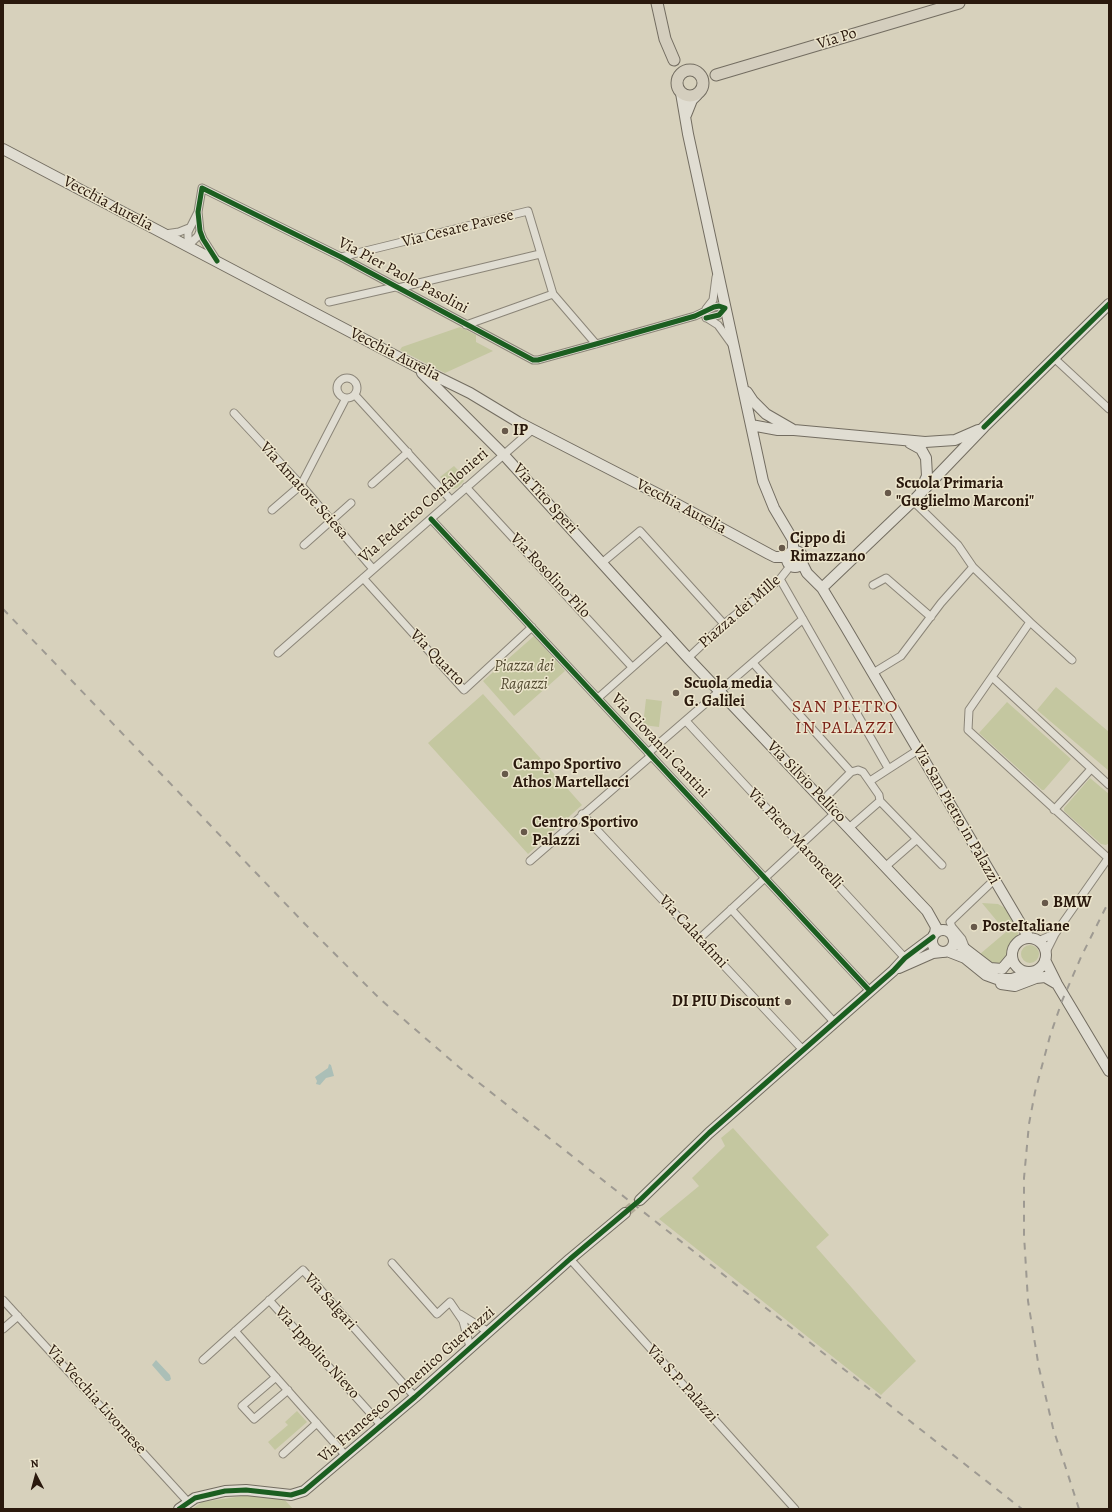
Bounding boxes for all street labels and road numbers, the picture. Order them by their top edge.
street label: Via Po [815,24,859,54]
street label: Vecchia Aurelia [60,172,156,236]
street label: Via Cesare Pavese [400,206,516,252]
street label: Via Pier Paolo Pasolini [335,234,471,318]
street label: Vecchia Aurelia [346,324,444,386]
street label: Via Amatore Sciesa [255,438,353,544]
street label: Via Federico Confalonieri [355,445,493,567]
street label: Via Tito Speri [508,460,582,538]
street label: Vecchia Aurelia [633,475,729,539]
street label: Via Rosolino Pilo [506,529,594,623]
street label: Piazza dei Mille [695,571,785,653]
street label: Via Quarto [405,626,469,690]
street label: Via Giovanni Cantini [607,690,713,802]
street label: Via Silvio Pellico [762,737,850,827]
street label: Via San Pietro in Palazzi [908,742,1004,888]
street label: Via Piero Maroncelli [743,784,847,894]
street label: Via Calatafimi [654,891,732,973]
street label: Via Salgari [300,1270,360,1334]
street label: Via Ippolito Nievo [271,1303,363,1403]
street label: Via Francesco Domenico Guerrazzi [315,1303,499,1467]
street label: Via S.P. Palazzi [642,1341,722,1427]
street label: Via Vecchia Livornese [42,1342,150,1458]

